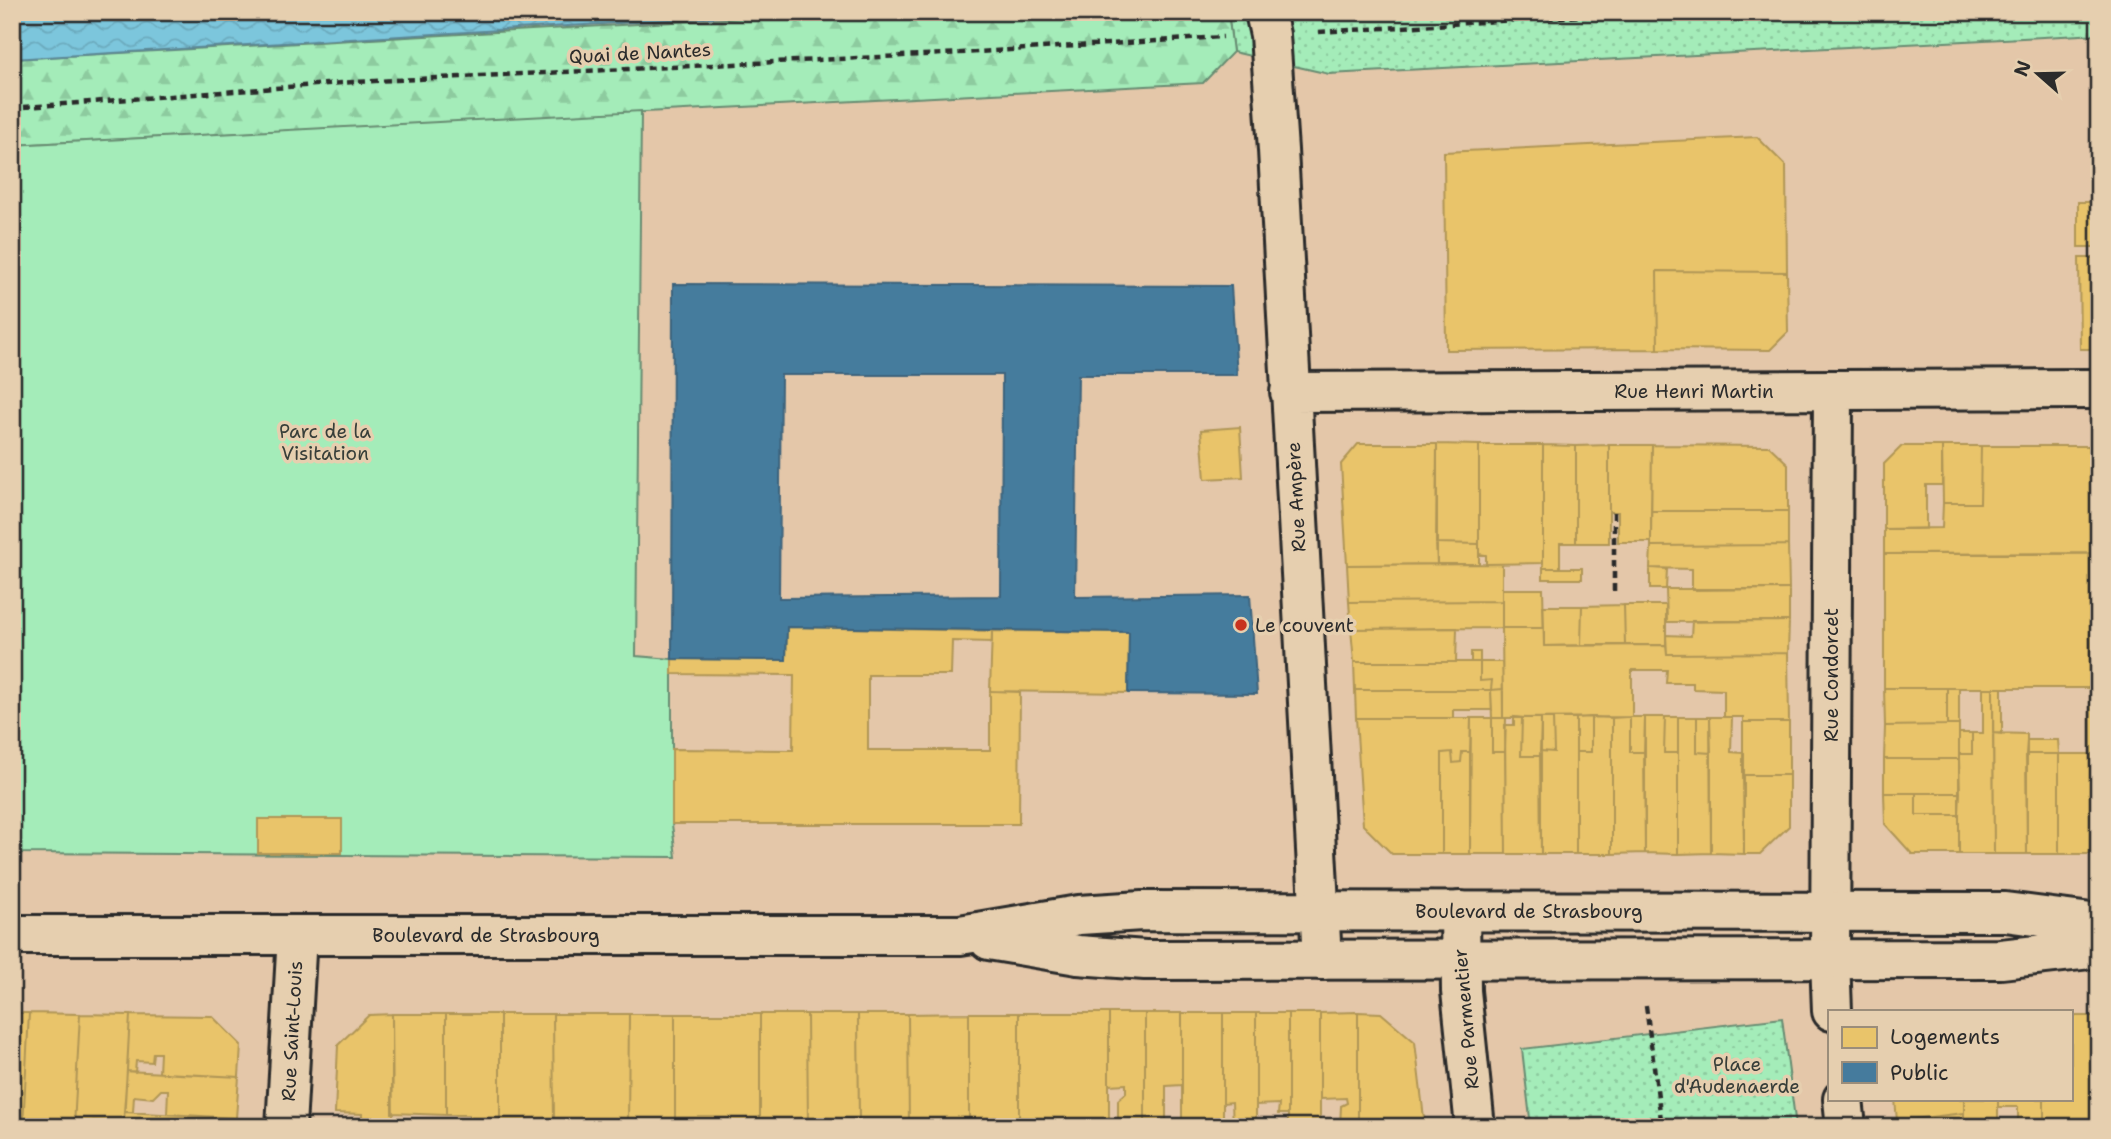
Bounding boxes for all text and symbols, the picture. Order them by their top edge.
street label: Quai de Nantes [568,37,712,69]
north arrow [2002,38,2072,108]
text: N [2008,57,2037,80]
street label: Rue Henri Martin [1614,379,1774,404]
park label: Parc de la Visitation [279,419,371,466]
street label: Rue Ampère [1281,441,1311,553]
street label: Rue Condorcet [1819,608,1844,742]
place label: Le couvent [1255,613,1354,638]
marker: Le couvent [1233,617,1249,633]
street label: Boulevard de Strasbourg [1415,899,1643,924]
street label: Boulevard de Strasbourg [372,923,600,948]
street label: Rue Parmentier [1447,948,1485,1090]
street label: Rue Saint-Louis [276,960,308,1102]
legend [1828,1010,2072,1100]
text: Logements [1890,1023,2000,1051]
park label: Place d'Audenaerde [1674,1052,1800,1099]
text: Public [1890,1059,1949,1087]

